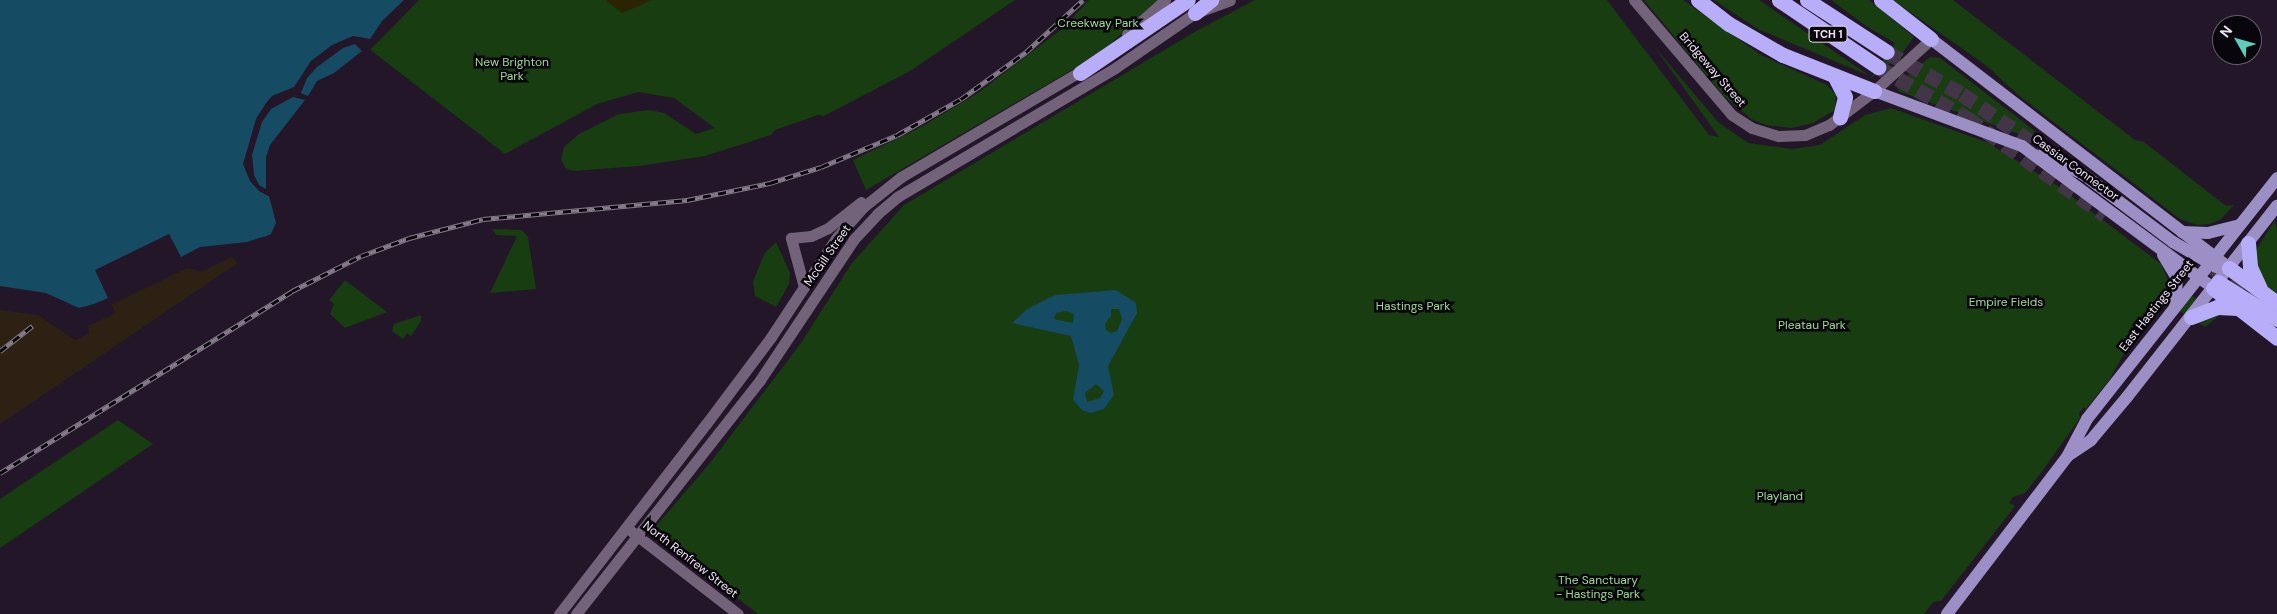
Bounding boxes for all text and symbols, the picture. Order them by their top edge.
north arrow [2212,15,2262,65]
park label: Creekway Park [1057,17,1139,31]
text: N [2216,22,2236,41]
road number: TCH 1 [1808,26,1848,42]
street label: Bridgeway Street [1676,30,1748,110]
park label: New Brighton Park [475,56,549,84]
street label: Cassiar Connector [2029,132,2121,204]
street label: McGill Street [802,223,854,289]
street label: East Hastings Street [2117,258,2197,354]
park label: Empire Fields [1969,296,2043,310]
park label: Hastings Park [1376,300,1450,314]
park label: Pleatau Park [1778,319,1846,333]
park label: Playland [1757,490,1803,504]
street label: North Renfrew Street [640,519,740,601]
park label: The Sanctuary - Hastings Park [1556,574,1640,602]

